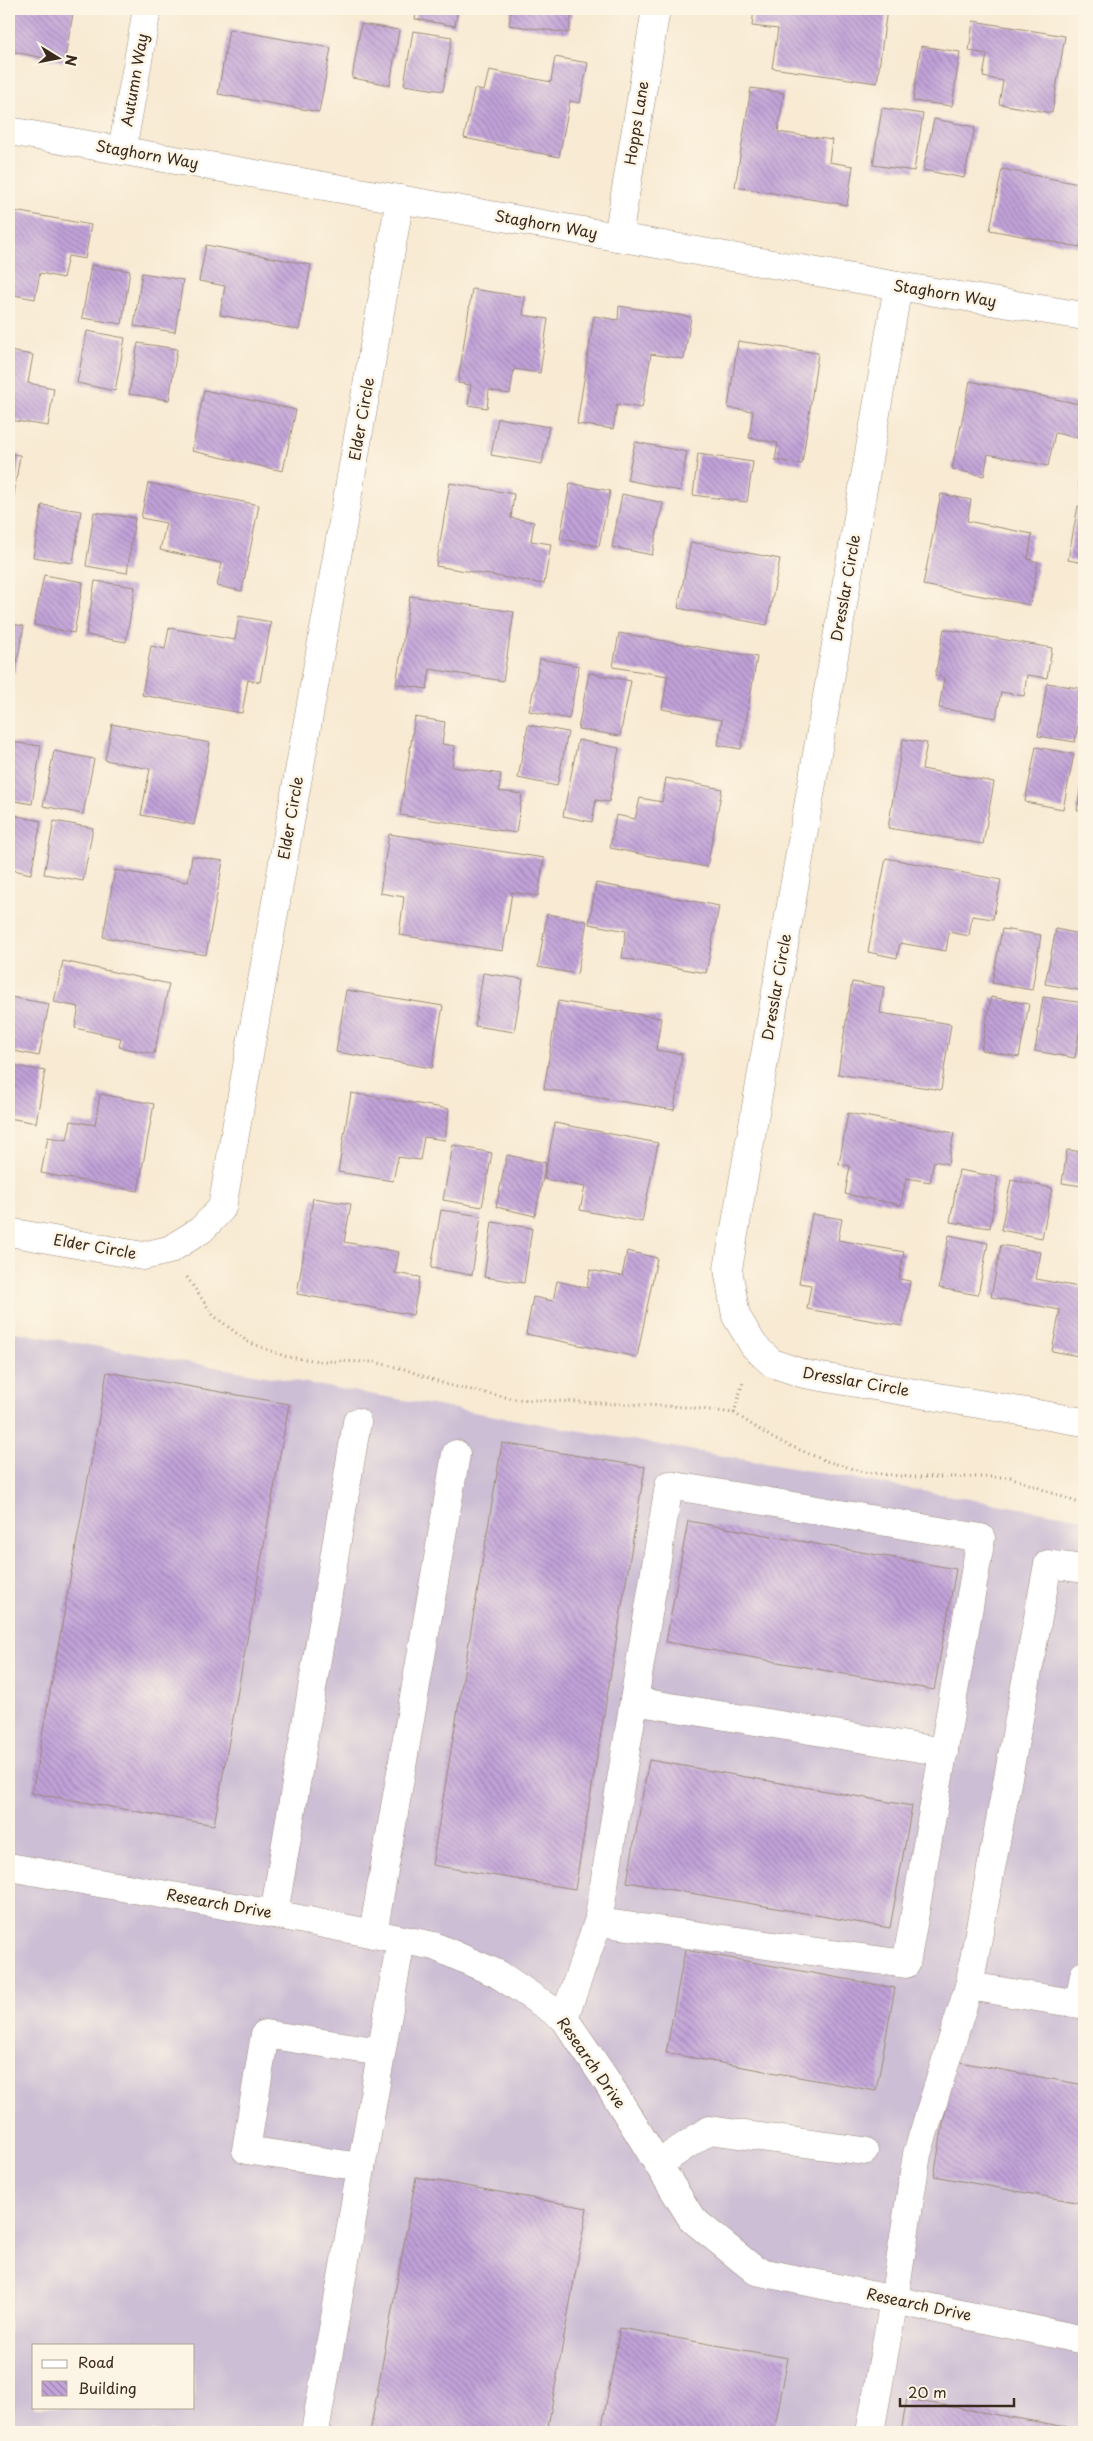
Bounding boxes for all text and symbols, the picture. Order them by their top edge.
street label: Autumn Way [114,31,153,128]
north arrow [32,32,82,82]
text: N [60,53,83,68]
street label: Hopps Lane [618,79,654,166]
street label: Staghorn Way [94,133,200,174]
street label: Staghorn Way [493,203,599,244]
street label: Staghorn Way [892,273,998,312]
street label: Elder Circle [342,375,379,462]
street label: Dresslar Circle [824,533,865,643]
street label: Elder Circle [271,774,308,861]
street label: Dresslar Circle [755,932,796,1042]
street label: Elder Circle [52,1227,139,1264]
street label: Dresslar Circle [801,1360,911,1401]
street label: Research Drive [165,1882,274,1923]
street label: Research Drive [552,2012,632,2113]
street label: Research Drive [865,2281,974,2326]
legend [32,2344,195,2408]
text: Road [78,2350,114,2373]
text: Building [78,2376,137,2399]
scale bar [900,2376,1014,2408]
text: 20 m [908,2380,947,2403]

